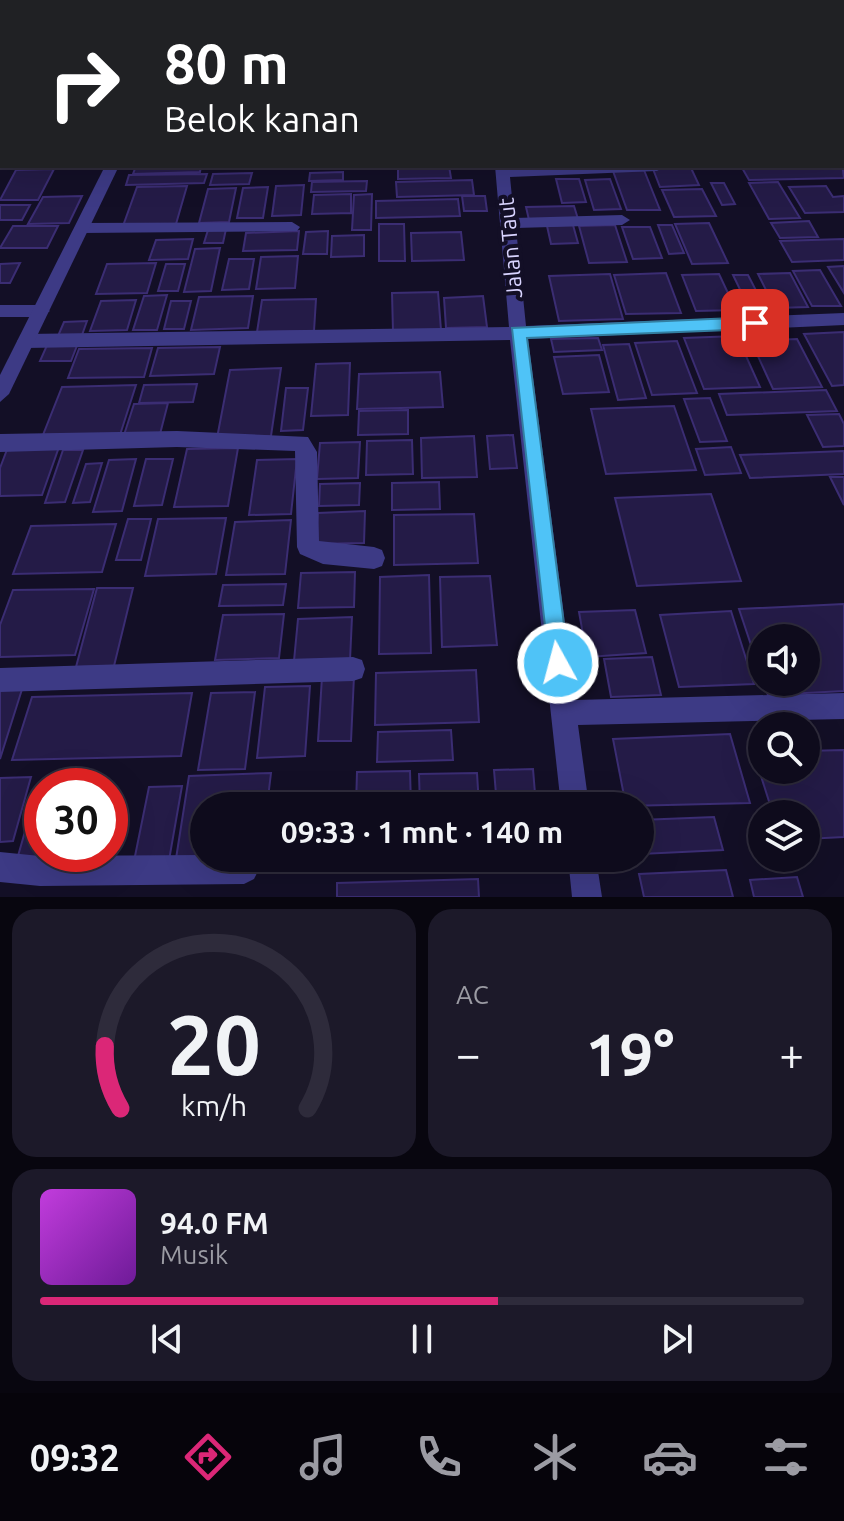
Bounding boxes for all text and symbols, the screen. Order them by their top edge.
icon: right [32,32,136,136]
text: 80 m [164,32,289,95]
text: Belok kanan [164,98,360,139]
street label: Jalan Taut [493,196,526,299]
pin [721,289,789,357]
icon: arrive [733,301,777,345]
position arrow [516,621,600,705]
map controls [748,624,820,872]
button: sound [748,624,820,696]
button: search [748,712,820,784]
speed limit sign: 30 [24,768,128,872]
button: layers [748,800,820,872]
text: 09:33 · 1 mnt · 140 m [281,815,563,849]
text: AC [456,980,489,1009]
text: 20 [167,997,261,1091]
text: 19° [586,1020,674,1087]
text: − [456,1029,481,1078]
text: + [779,1029,804,1078]
text: km/h [181,1089,247,1121]
text: 94.0 FM [160,1206,269,1240]
text: Musik [160,1240,228,1269]
icon: previous [145,1317,189,1361]
icon: pause [400,1317,444,1361]
icon: next [655,1317,699,1361]
icon: directions [180,1429,236,1485]
icon: music [295,1429,351,1485]
icon: phone [411,1429,467,1485]
icon: climate [527,1429,583,1485]
icon: car [642,1429,698,1485]
icon: filters [758,1429,814,1485]
text: 09:32 [30,1437,120,1478]

